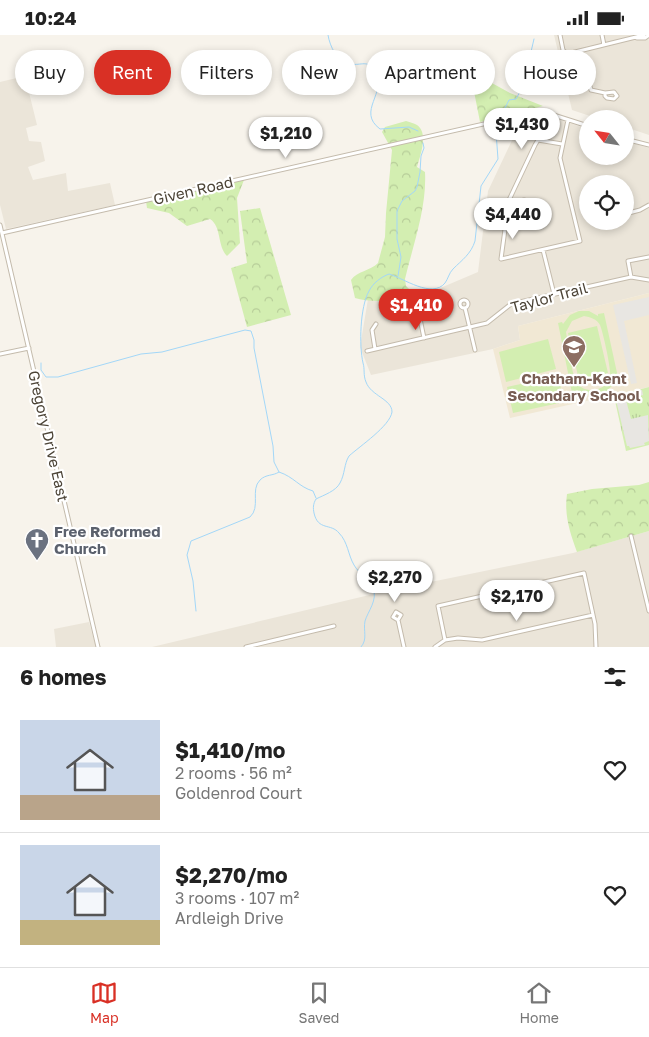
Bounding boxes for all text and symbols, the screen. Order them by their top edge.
text: 10:24 [25,6,77,29]
chip: Buy [15,50,84,95]
chip: Rent [94,50,171,95]
chip: Filters [181,50,272,95]
chip: New [282,50,356,95]
chip: Apartment [366,50,495,95]
chip: House [505,50,596,95]
pin: $1,430 [481,107,563,150]
north arrow [579,110,634,165]
map controls [579,110,634,230]
text: $1,430 [495,114,549,134]
pin: $1,210 [245,117,327,159]
text: $1,210 [260,123,312,143]
street label: Given Road [151,172,235,208]
button: locate [579,175,634,230]
pin: $4,440 [472,197,554,240]
text: $4,440 [485,204,541,224]
street label: Taylor Trail [509,278,590,316]
pin: $1,410 [375,289,457,331]
text: $1,410 [390,295,442,315]
school or university icon: Chatham-Kent Secondary School [561,334,587,368]
street label: Gregory Drive East [25,369,73,503]
place label: Chatham-Kent Secondary School [507,369,641,404]
place label: Free Reformed Church [54,522,160,557]
church icon: Free Reformed Church [24,527,50,561]
pin: $2,270 [354,561,436,603]
text: $2,270 [368,567,422,587]
pin: $2,170 [476,579,558,622]
text: $2,170 [491,586,543,606]
icon: filters [601,663,629,691]
text: 6 homes [20,664,106,690]
text: $1,410/mo [175,737,285,763]
icon: home [60,740,120,800]
icon: heart [601,756,629,784]
text: 2 rooms · 56 m² [175,763,292,783]
text: Goldenrod Court [175,783,302,803]
text: $2,270/mo [175,862,288,888]
icon: home [60,865,120,925]
icon: heart [601,881,629,909]
text: 3 rooms · 107 m² [175,888,299,908]
text: Ardleigh Drive [175,908,284,928]
tab: Map [90,979,119,1026]
tab: Saved [299,979,339,1026]
tab: Home [519,979,559,1026]

